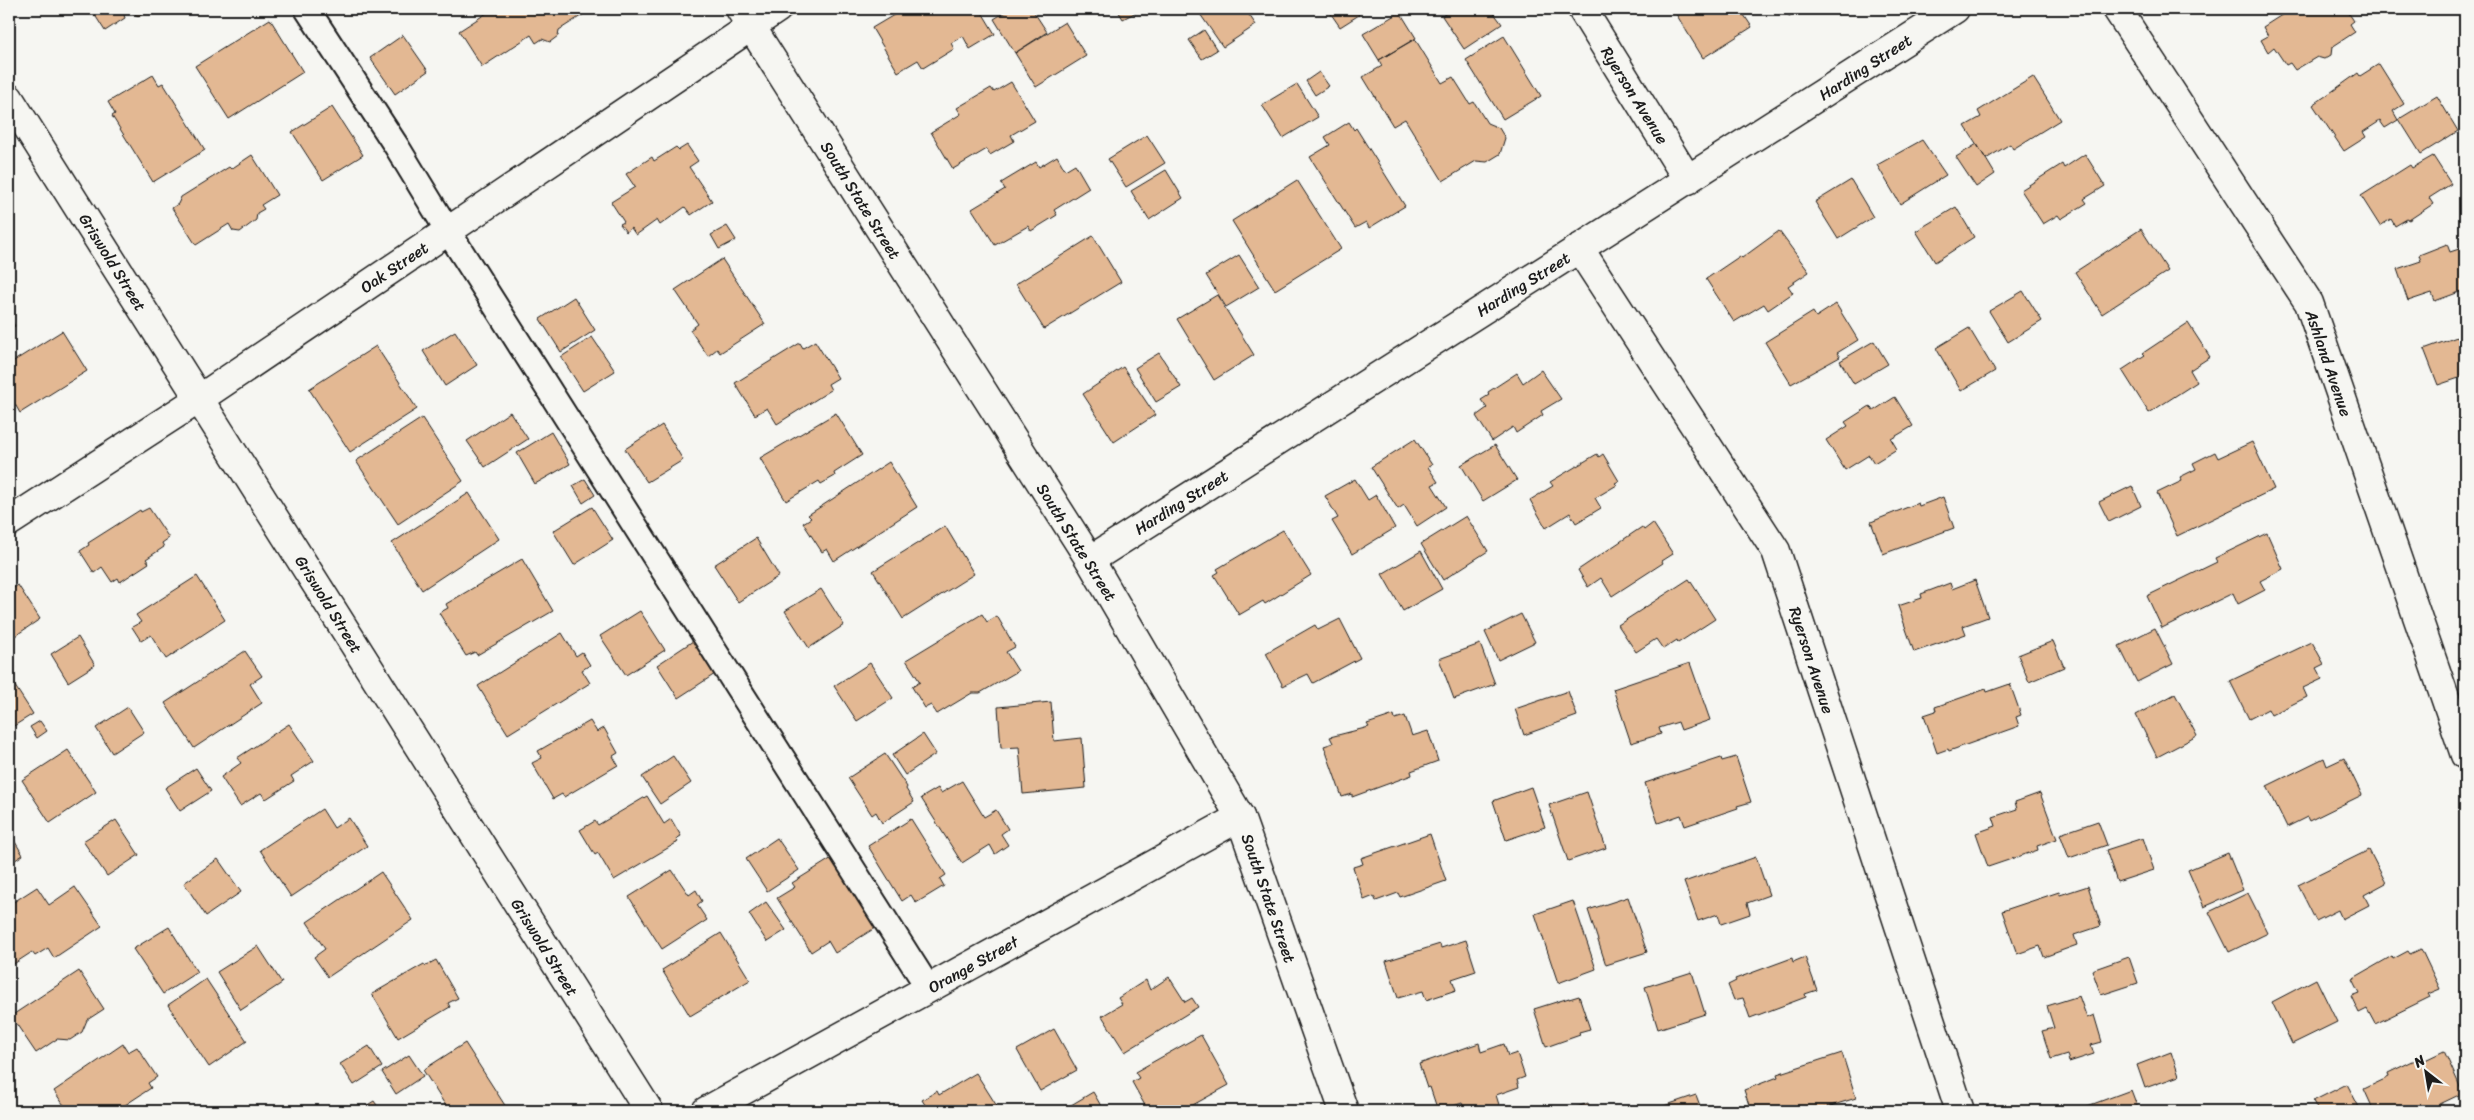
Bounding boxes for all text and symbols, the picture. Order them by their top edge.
street label: Harding Street [1813,26,1918,109]
street label: Ryerson Avenue [1593,40,1676,150]
street label: South State Street [812,135,909,265]
street label: Griswold Street [71,207,154,317]
street label: Oak Street [354,234,435,301]
street label: Harding Street [1470,244,1576,325]
street label: Ashland Avenue [2296,305,2360,421]
street label: Harding Street [1128,462,1234,543]
street label: South State Street [1028,477,1125,607]
street label: Griswold Street [287,549,370,659]
street label: Ryerson Avenue [1781,603,1843,718]
street label: South State Street [1233,830,1304,967]
street label: Griswold Street [503,892,586,1002]
street label: Orange Street [922,927,1024,1001]
north arrow [2402,1048,2452,1098]
text: N [2408,1048,2430,1075]

